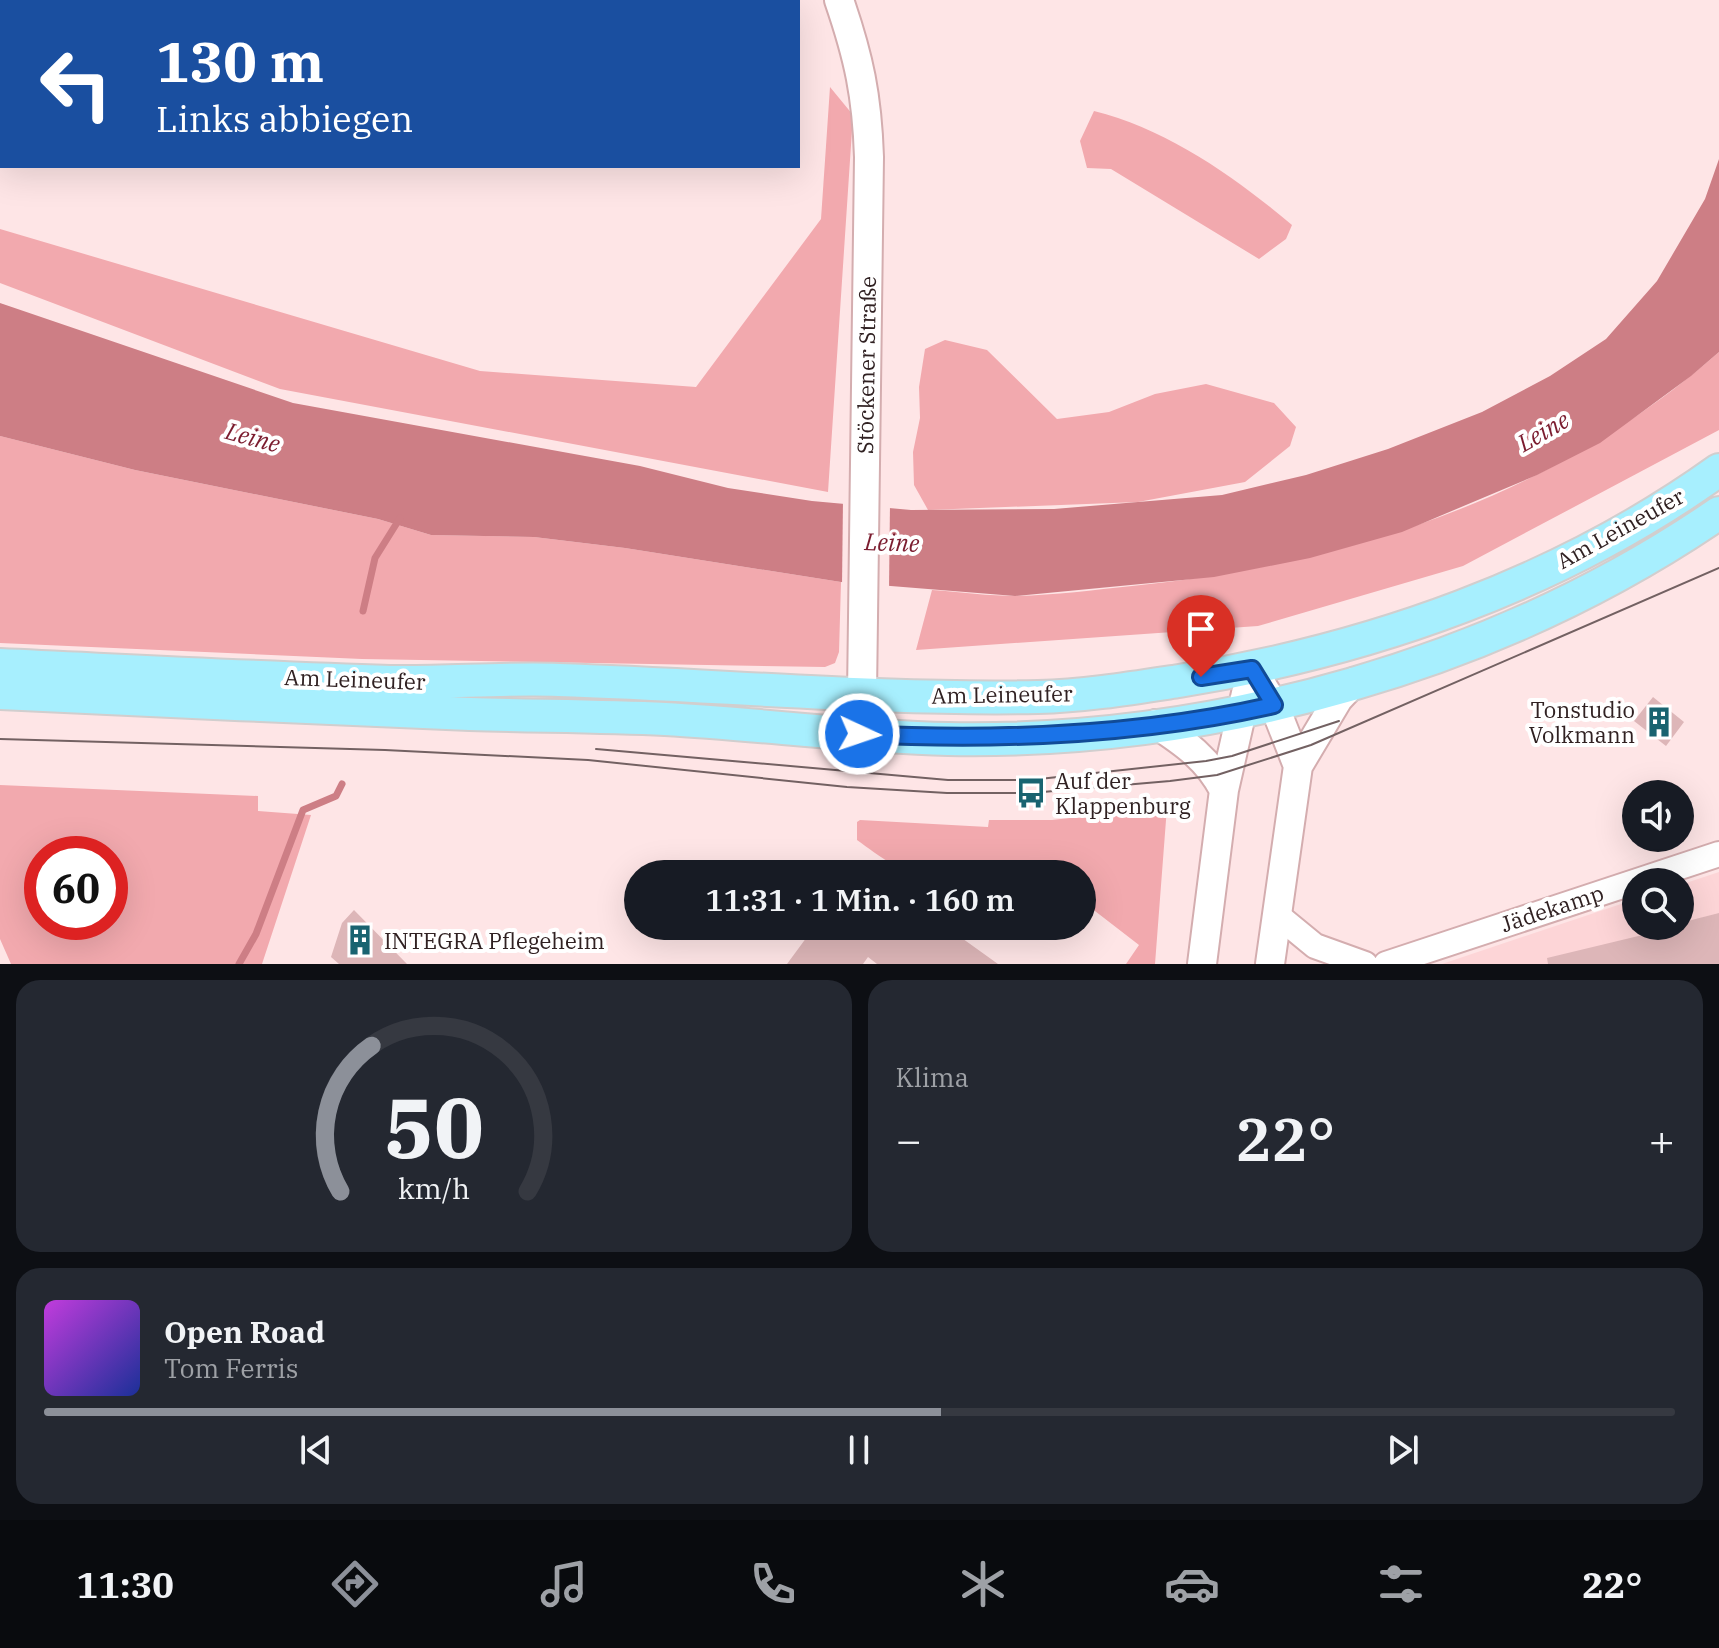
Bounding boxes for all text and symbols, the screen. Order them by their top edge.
text: 130 m [156,25,324,97]
icon: left [24,32,128,136]
text: Links abbiegen [156,95,413,142]
street label: Stöckener Straße [850,276,882,454]
water label: Leine [1510,403,1575,459]
water label: Leine [221,414,284,460]
street label: Am Leineufer [1551,481,1689,575]
water label: Leine [863,525,920,559]
pin [1167,595,1235,677]
icon: arrive [1179,607,1223,651]
street label: Am Leineufer [284,662,426,696]
street label: Am Leineufer [931,678,1073,710]
position arrow [817,692,901,776]
place label: Tonstudio Volkmann [1529,695,1635,749]
building icon: Tonstudio Volkmann [1642,705,1676,739]
place label: Auf der Klappenburg [1055,766,1191,820]
bus stop icon: Auf der Klappenburg [1014,776,1048,810]
map controls [1622,780,1694,940]
button: sound [1622,780,1694,852]
speed limit sign: 60 [24,836,128,940]
button: search [1622,868,1694,940]
street label: Jädekamp [1497,878,1607,938]
text: 11:31 · 1 Min. · 160 m [705,880,1015,919]
building icon: INTEGRA Pflegeheim [343,923,377,957]
place label: INTEGRA Pflegeheim [384,926,605,955]
text: Klima [896,1060,969,1094]
text: 50 [384,1073,484,1181]
text: 22° [1235,1099,1335,1178]
text: − [896,1111,922,1168]
text: + [1649,1111,1675,1168]
text: km/h [398,1170,470,1207]
text: Open Road [164,1312,325,1351]
text: Tom Ferris [164,1351,298,1385]
icon: previous [294,1428,338,1472]
icon: pause [837,1428,881,1472]
icon: next [1381,1428,1425,1472]
icon: directions [327,1556,383,1612]
icon: music [536,1556,592,1612]
icon: phone [745,1556,801,1612]
icon: climate [955,1556,1011,1612]
icon: car [1164,1556,1220,1612]
icon: filters [1373,1556,1429,1612]
text: 11:30 [77,1561,174,1608]
text: 22° [1582,1561,1642,1608]

